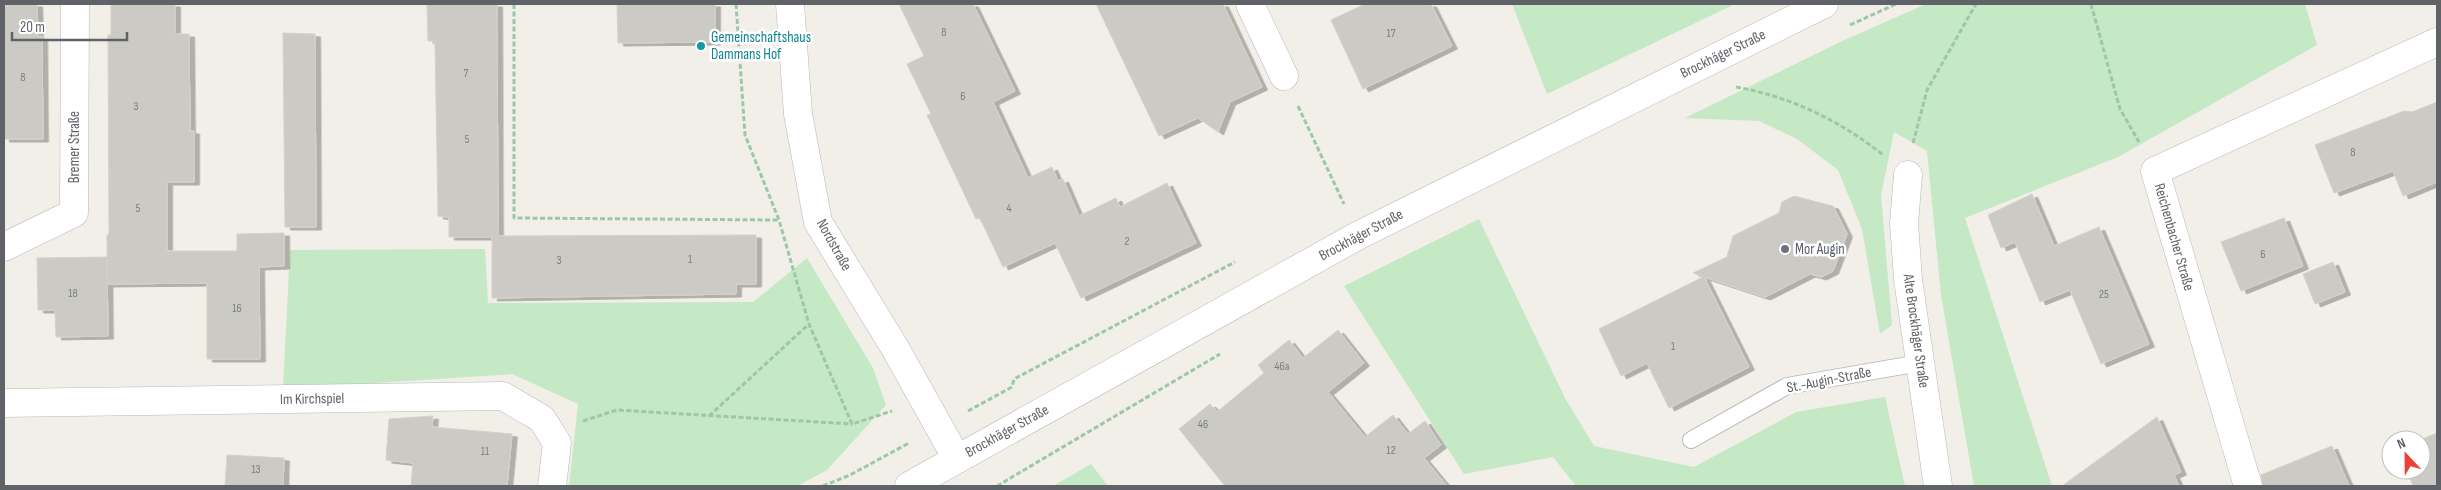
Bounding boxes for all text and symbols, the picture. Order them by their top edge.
scale bar [12,10,128,42]
text: 20 m [20,18,45,37]
house number: 8 [941,25,947,40]
street label: Brockhäger Straße [1677,25,1769,83]
house number: 17 [1387,26,1396,41]
place label: Gemeinschaftshaus Dammans Hof [711,28,811,64]
marker: Gemeinschaftshaus Dammans Hof [695,40,707,52]
house number: 7 [464,66,469,81]
house number: 8 [20,70,26,85]
house number: 6 [960,89,966,104]
house number: 3 [133,99,139,114]
street label: Bremer Straße [65,111,84,183]
house number: 5 [465,132,470,147]
house number: 8 [2350,145,2356,160]
street label: Reichenbacher Straße [2150,181,2198,293]
house number: 5 [136,201,141,216]
house number: 4 [1006,201,1012,216]
street label: Brockhäger Straße [1316,205,1406,265]
street label: Nordstraße [812,216,856,274]
house number: 2 [1125,234,1130,249]
place label: Mor Augin [1795,240,1845,259]
marker: Mor Augin [1779,243,1791,255]
house number: 6 [2260,247,2266,262]
house number: 1 [688,252,693,267]
house number: 3 [556,253,562,268]
street label: Alte Brockhäger Straße [1898,272,1933,389]
house number: 18 [68,286,78,301]
house number: 25 [2099,287,2109,302]
house number: 16 [232,301,242,316]
house number: 1 [1671,339,1676,354]
house number: 46a [1275,359,1290,374]
street label: St.-Augin-Straße [1785,362,1873,398]
street label: Im Kirchspiel [280,389,344,409]
street label: Brockhäger Straße [962,400,1052,462]
house number: 46 [1198,417,1208,432]
north arrow [2381,430,2431,480]
text: N [2395,434,2408,453]
house number: 12 [1386,443,1396,458]
house number: 11 [481,444,490,459]
house number: 13 [251,462,261,477]

